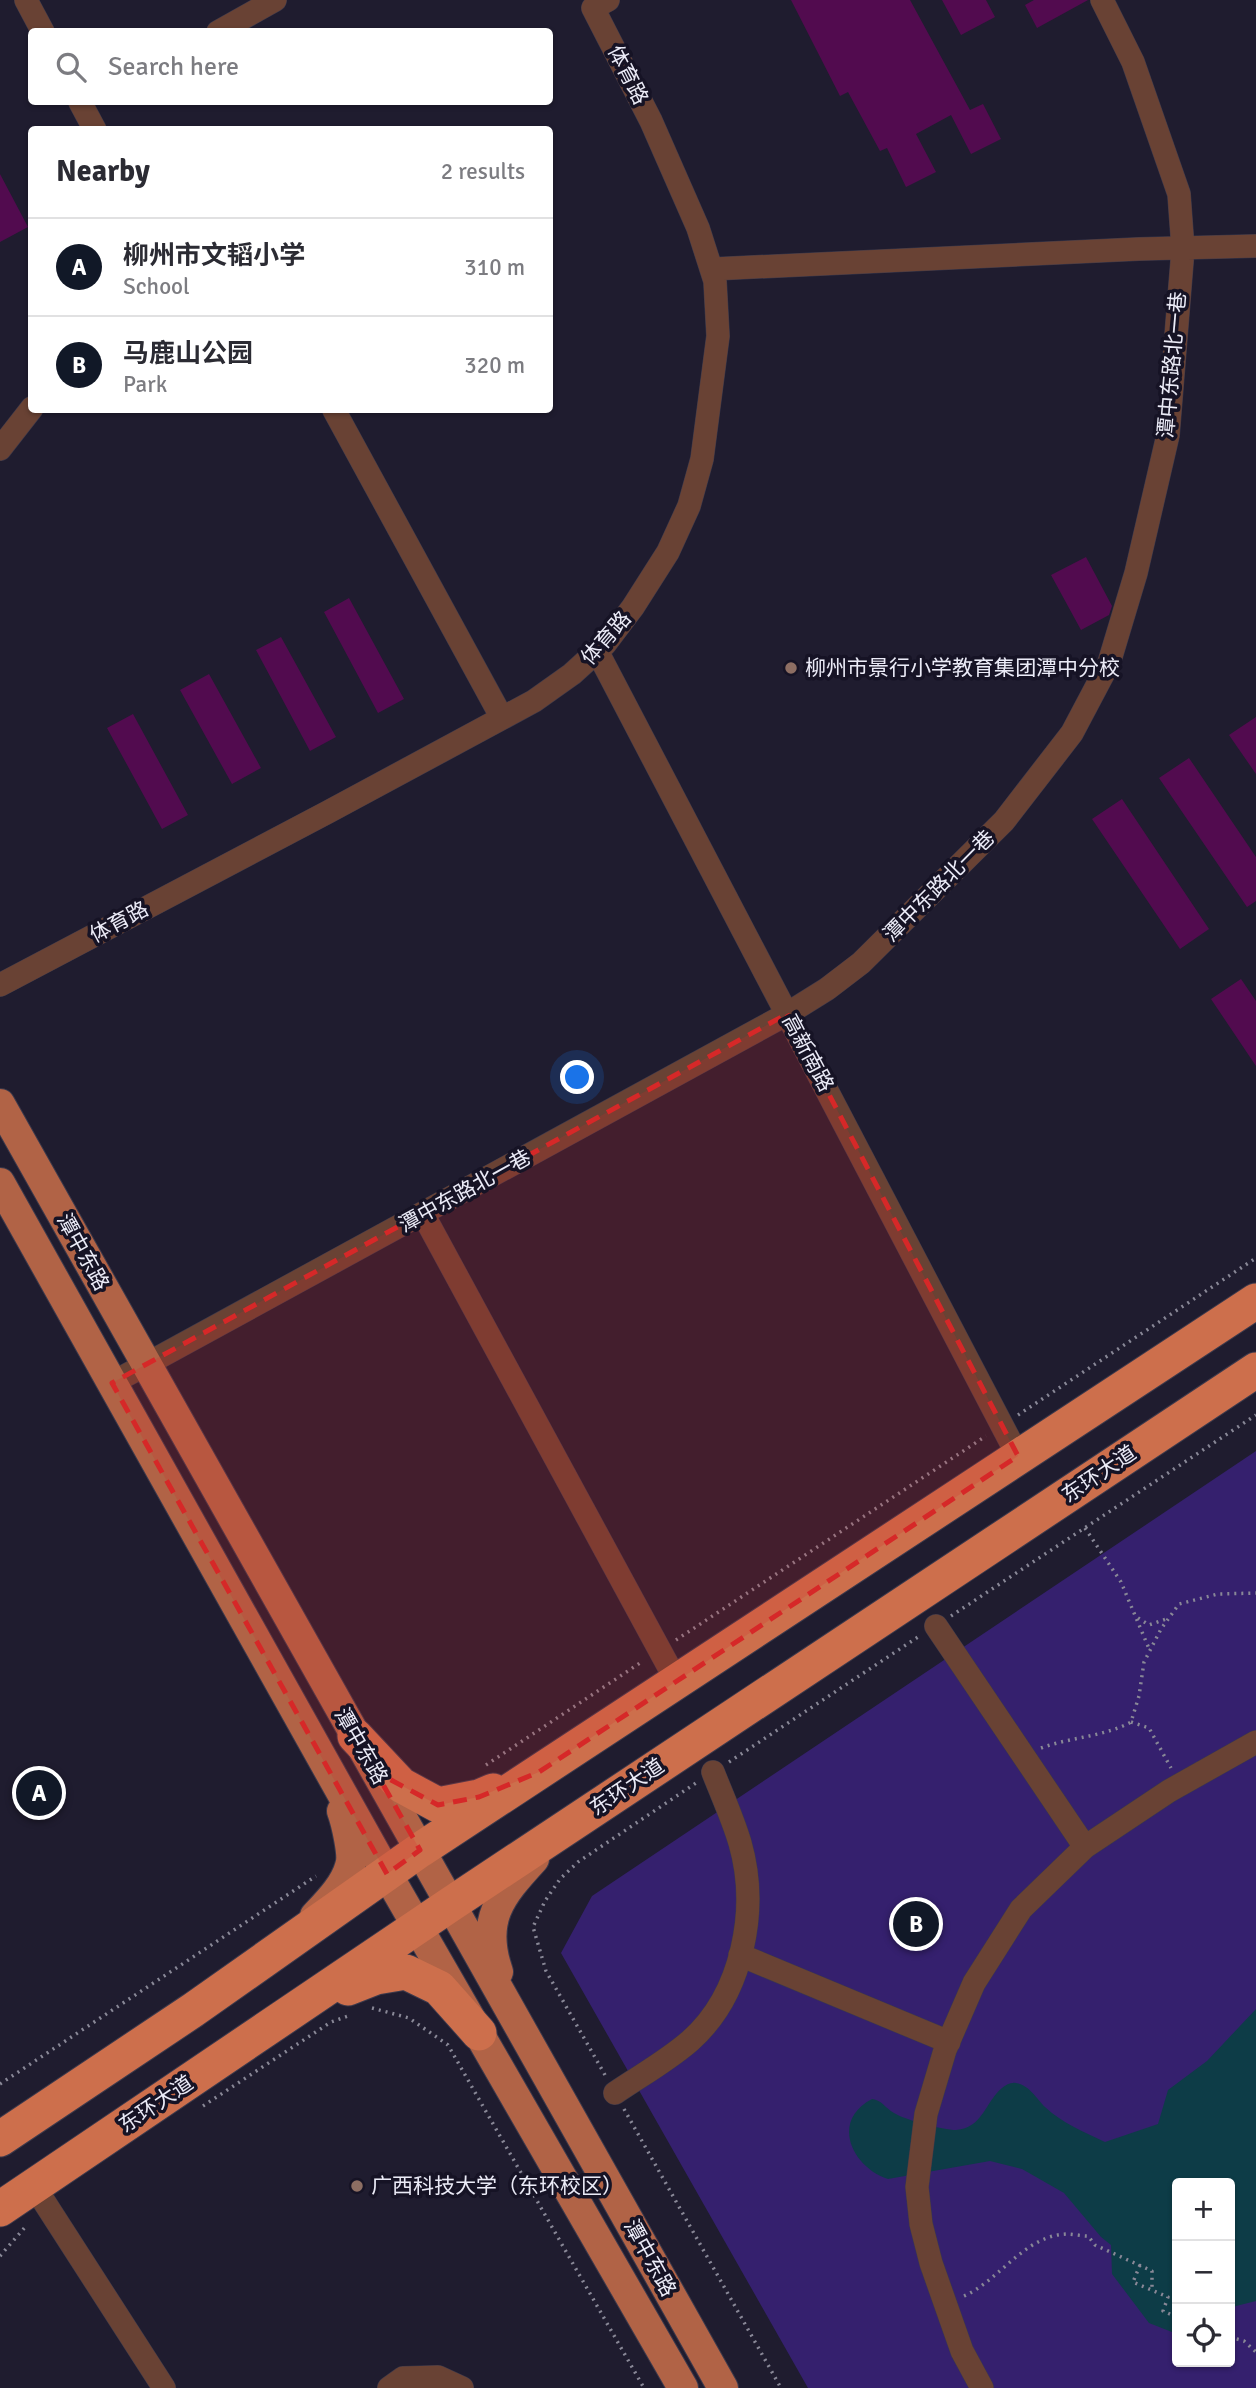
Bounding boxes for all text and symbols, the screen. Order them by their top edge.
search box [28,28,553,105]
street label: 体育路 [602,41,654,109]
icon: search [52,48,90,86]
text: Search here [108,51,239,83]
text: Nearby [56,153,150,190]
text: 2 results [441,157,525,186]
text: 柳州市文韬小学 [123,240,305,272]
text: A [72,253,86,282]
text: 310 m [464,253,525,282]
text: School [123,272,190,301]
street label: 潭中东路北一巷 [1153,291,1191,439]
text: 马鹿山公园 [123,338,253,370]
text: B [72,351,86,380]
text: 320 m [464,351,525,380]
text: Park [123,370,167,399]
street label: 体育路 [576,606,636,670]
place label: 柳州市景行小学教育集团潭中分校 [805,655,1120,681]
marker: 柳州市景行小学教育集团潭中分校 [783,660,799,676]
street label: 潭中东路北一巷 [878,825,1000,947]
street label: 体育路 [85,896,153,948]
street label: 高新南路 [777,1010,839,1096]
your location [560,1060,594,1094]
street label: 潭中东路北一巷 [394,1144,536,1238]
street label: 潭中东路 [51,1209,115,1295]
street label: 东环大道 [1057,1440,1141,1508]
street label: 潭中东路 [329,1703,393,1789]
street label: 东环大道 [585,1753,669,1821]
pin: A [16,1767,62,1819]
pin: B [893,1898,939,1950]
street label: 东环大道 [114,2070,198,2138]
place label: 广西科技大学（东环校区） [371,2173,623,2199]
marker: 广西科技大学（东环校区） [349,2178,365,2194]
map controls [1172,2178,1235,2367]
button: + [1172,2178,1235,2241]
street label: 潭中东路 [618,2215,682,2301]
button: − [1172,2241,1235,2304]
button: locate [1172,2304,1235,2367]

